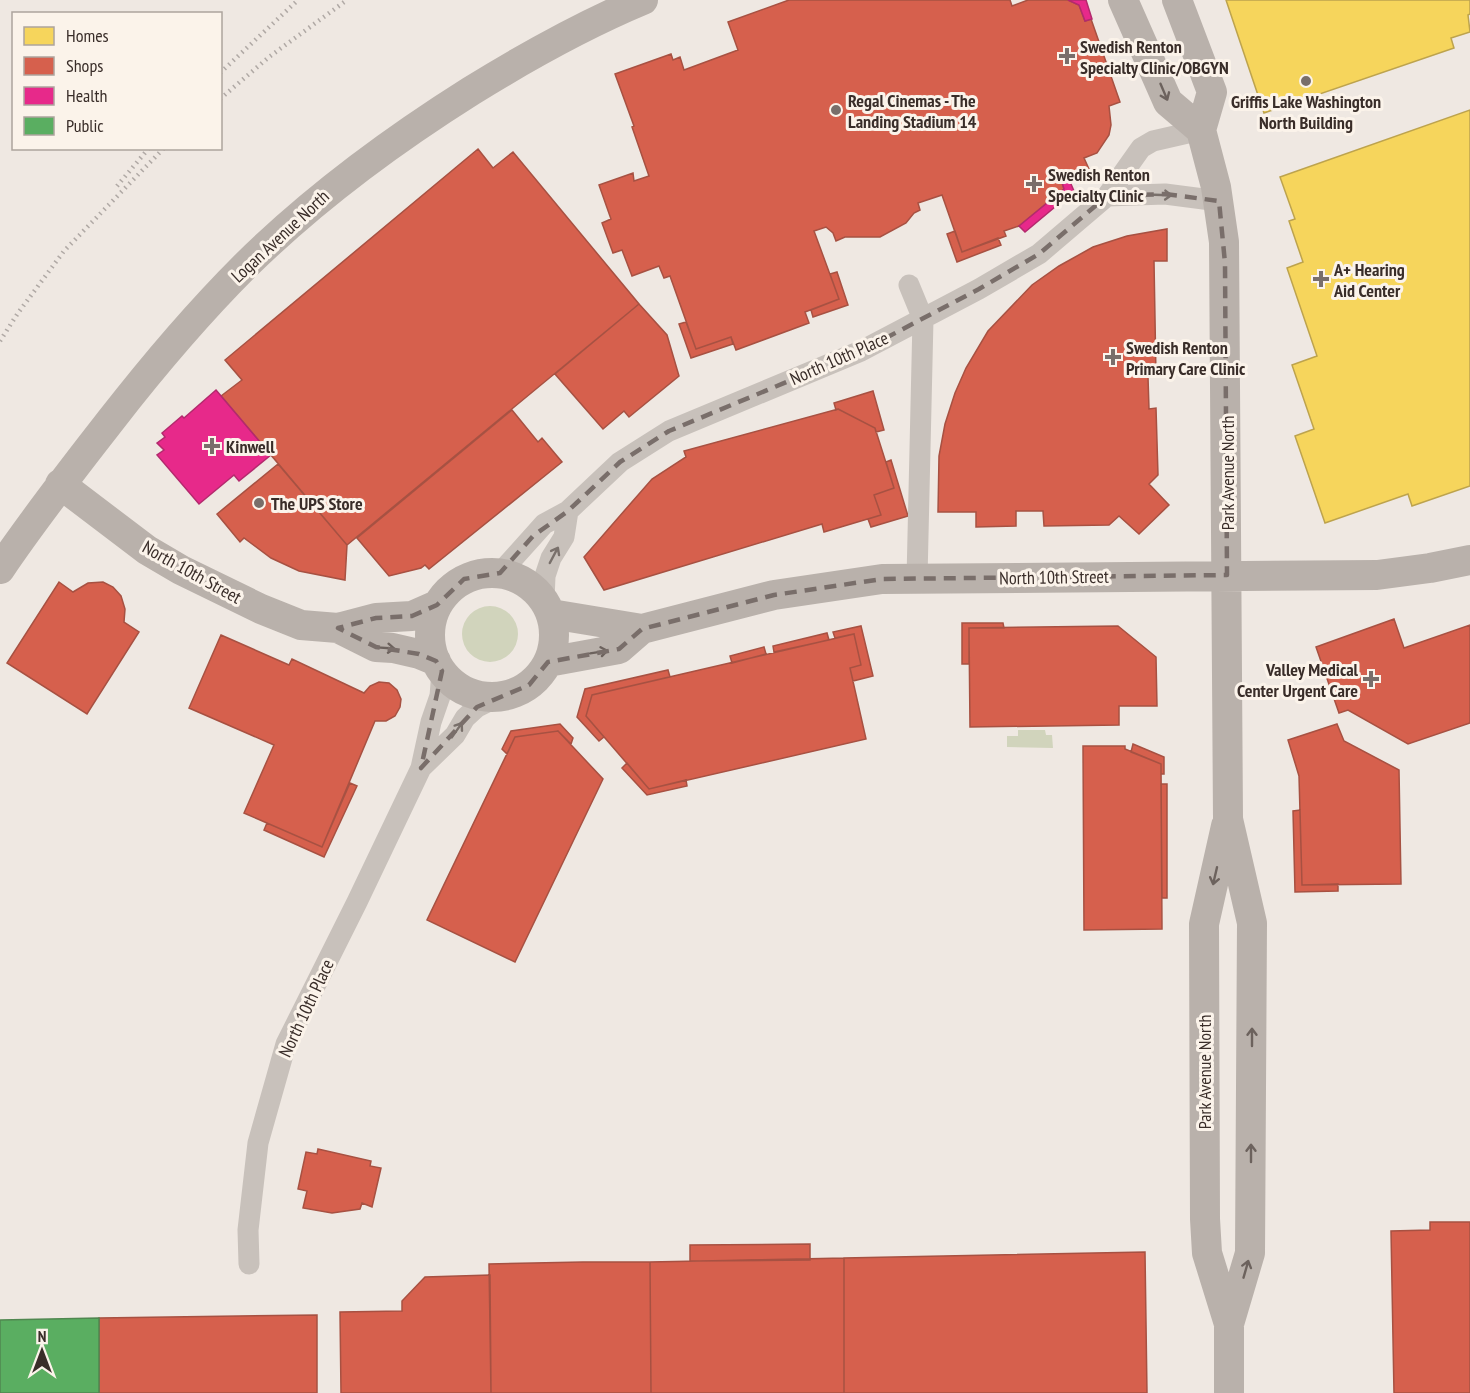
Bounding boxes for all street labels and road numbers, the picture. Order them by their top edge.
street label: Logan Avenue North [226,185,334,287]
street label: North 10th Place [786,326,892,390]
street label: Park Avenue North [1216,416,1239,530]
street label: North 10th Street [138,535,246,609]
street label: North 10th Street [999,565,1109,589]
street label: North 10th Place [273,955,339,1061]
street label: Park Avenue North [1193,1015,1216,1129]

